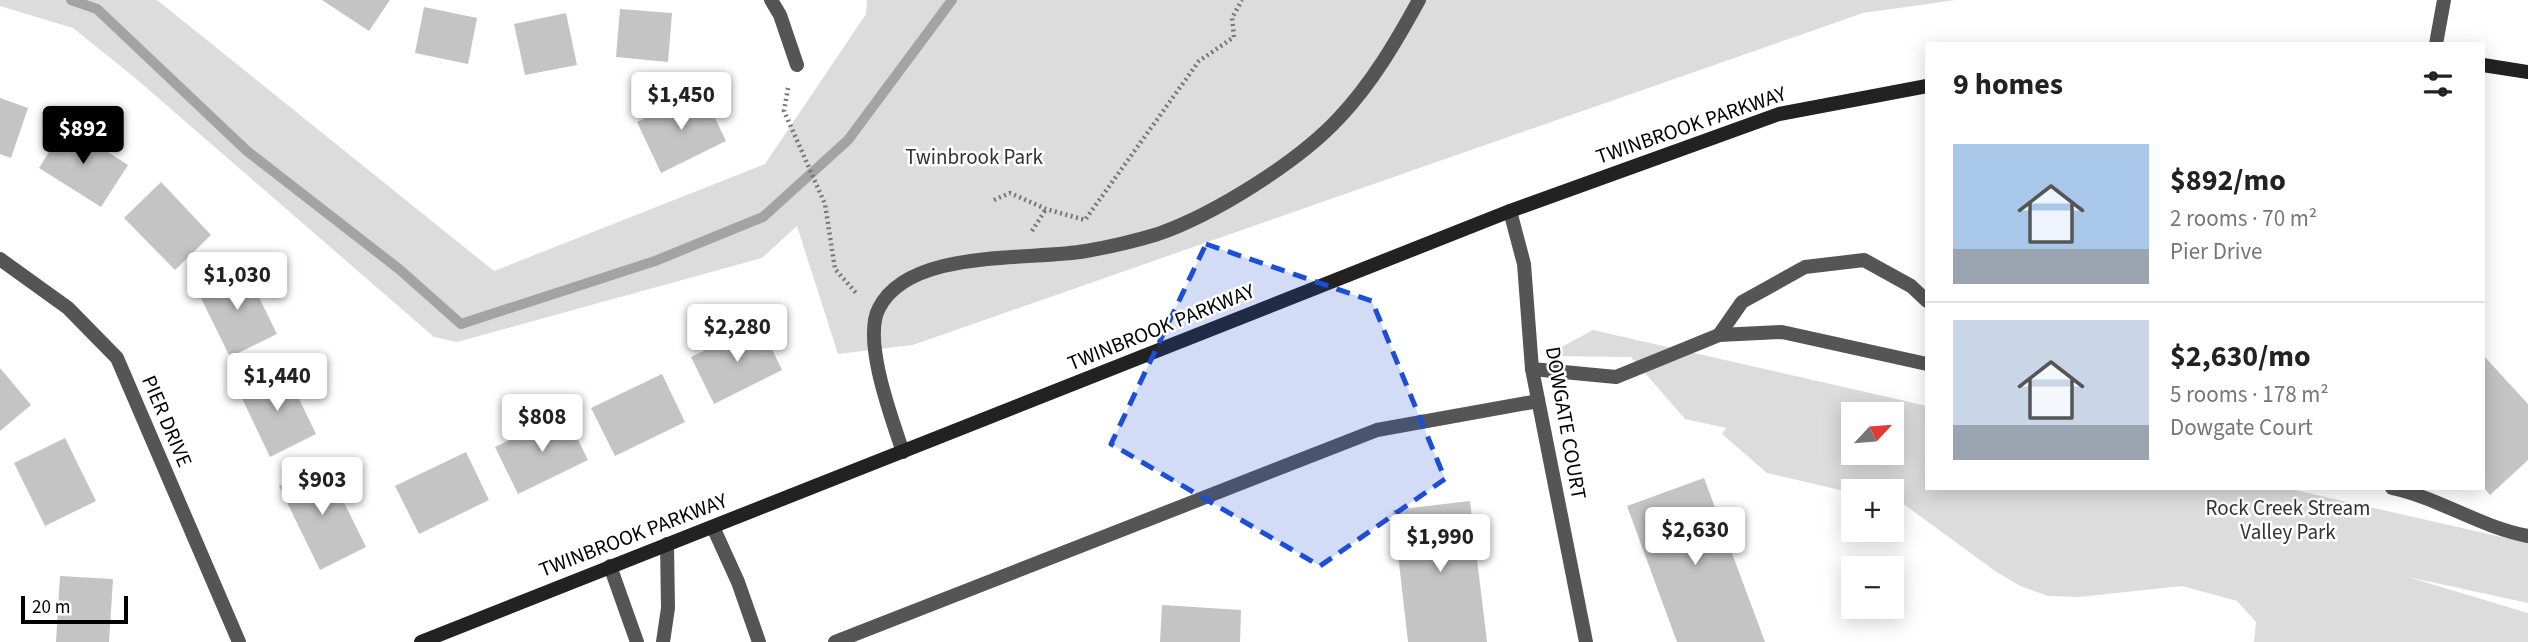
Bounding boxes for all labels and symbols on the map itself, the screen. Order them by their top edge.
pin: $1,450 [624,72,738,132]
street label: TWINBROOK PARKWAY [1592,78,1791,172]
pin: $892 [42,106,124,166]
park label: Twinbrook Park [905,142,1043,172]
pin: $1,030 [180,252,294,312]
street label: TWINBROOK PARKWAY [1063,275,1260,378]
pin: $2,280 [680,304,794,364]
street label: DOWGATE COURT [1538,344,1594,502]
pin: $1,440 [220,354,334,413]
street label: PIER DRIVE [134,371,200,471]
pin: $808 [501,394,583,454]
north arrow [1841,402,1904,466]
pin: $903 [281,458,363,517]
street label: TWINBROOK PARKWAY [535,485,732,585]
park label: Rock Creek Stream Valley Park [2206,493,2370,547]
pin: $2,630 [1638,508,1752,567]
pin: $1,990 [1383,514,1497,574]
scale bar [21,593,128,625]

